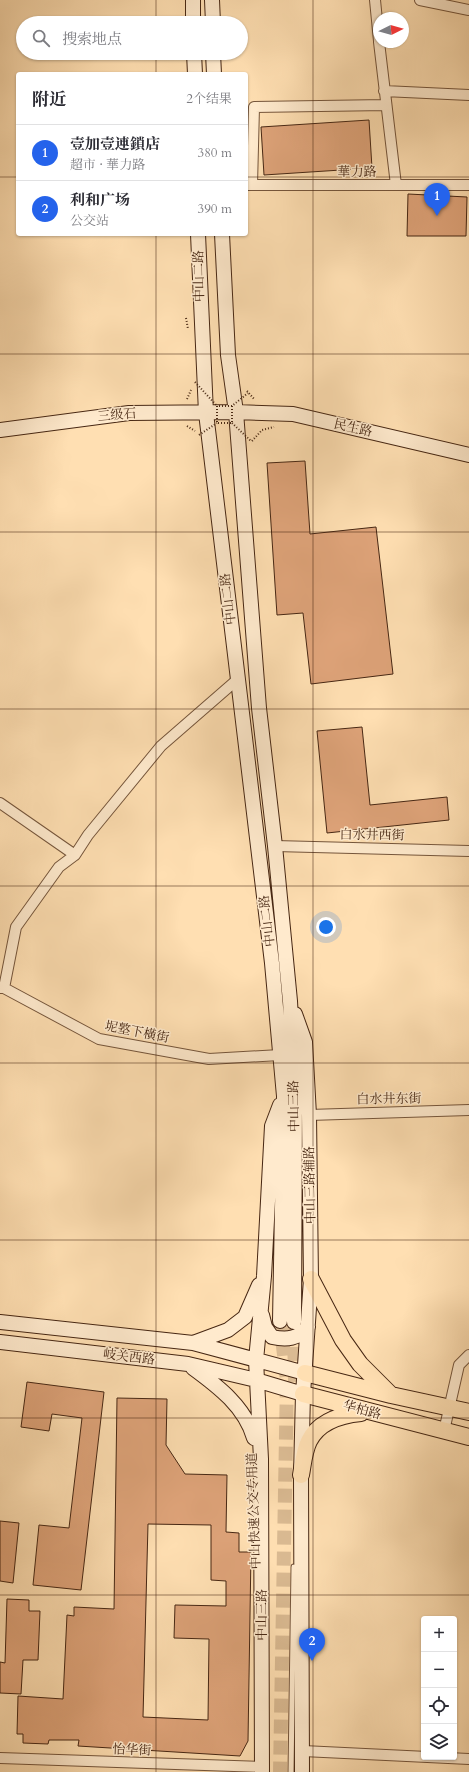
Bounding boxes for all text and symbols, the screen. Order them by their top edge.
north arrow [373,12,409,48]
search box [16,16,248,60]
icon: search [30,27,52,49]
text: 搜索地点 [62,29,122,49]
text: 附近 [32,88,66,111]
text: 2个结果 [186,90,232,108]
text: 壹加壹連鎖店 [70,134,160,154]
text: 1 [42,144,48,162]
text: 380 m [198,144,232,162]
text: 超市 · 華力路 [70,156,145,174]
street label: 華力路 [337,163,377,181]
pin: 1 [424,183,450,216]
text: 利和广场 [70,190,130,210]
text: 2 [42,200,48,218]
text: 390 m [198,200,232,218]
text: 公交站 [70,212,109,230]
street label: 中山二路 [190,250,208,302]
street label: 三级石 [97,404,137,426]
street label: 民生路 [332,415,374,441]
street label: 中山二路 [216,572,240,626]
street label: 白水井西街 [339,825,405,845]
street label: 中山二路 [255,894,279,948]
your location [316,917,336,937]
street label: 坭墪下橫街 [103,1017,171,1047]
street label: 中山三路 [285,1080,303,1132]
street label: 白水井东街 [356,1089,422,1109]
street label: 中山三路辅路 [300,1146,320,1224]
street label: 岐关西路 [102,1345,156,1369]
street label: 华柏路 [341,1396,383,1424]
street label: 中山快速公交专用道 [243,1452,265,1570]
street label: 中山三路 [253,1589,271,1641]
map controls [421,1616,457,1760]
button: + [421,1616,457,1652]
pin: 2 [299,1628,325,1661]
button: − [421,1652,457,1688]
button: locate [421,1688,457,1724]
button: layers [421,1724,457,1760]
street label: 怡华街 [112,1740,152,1760]

